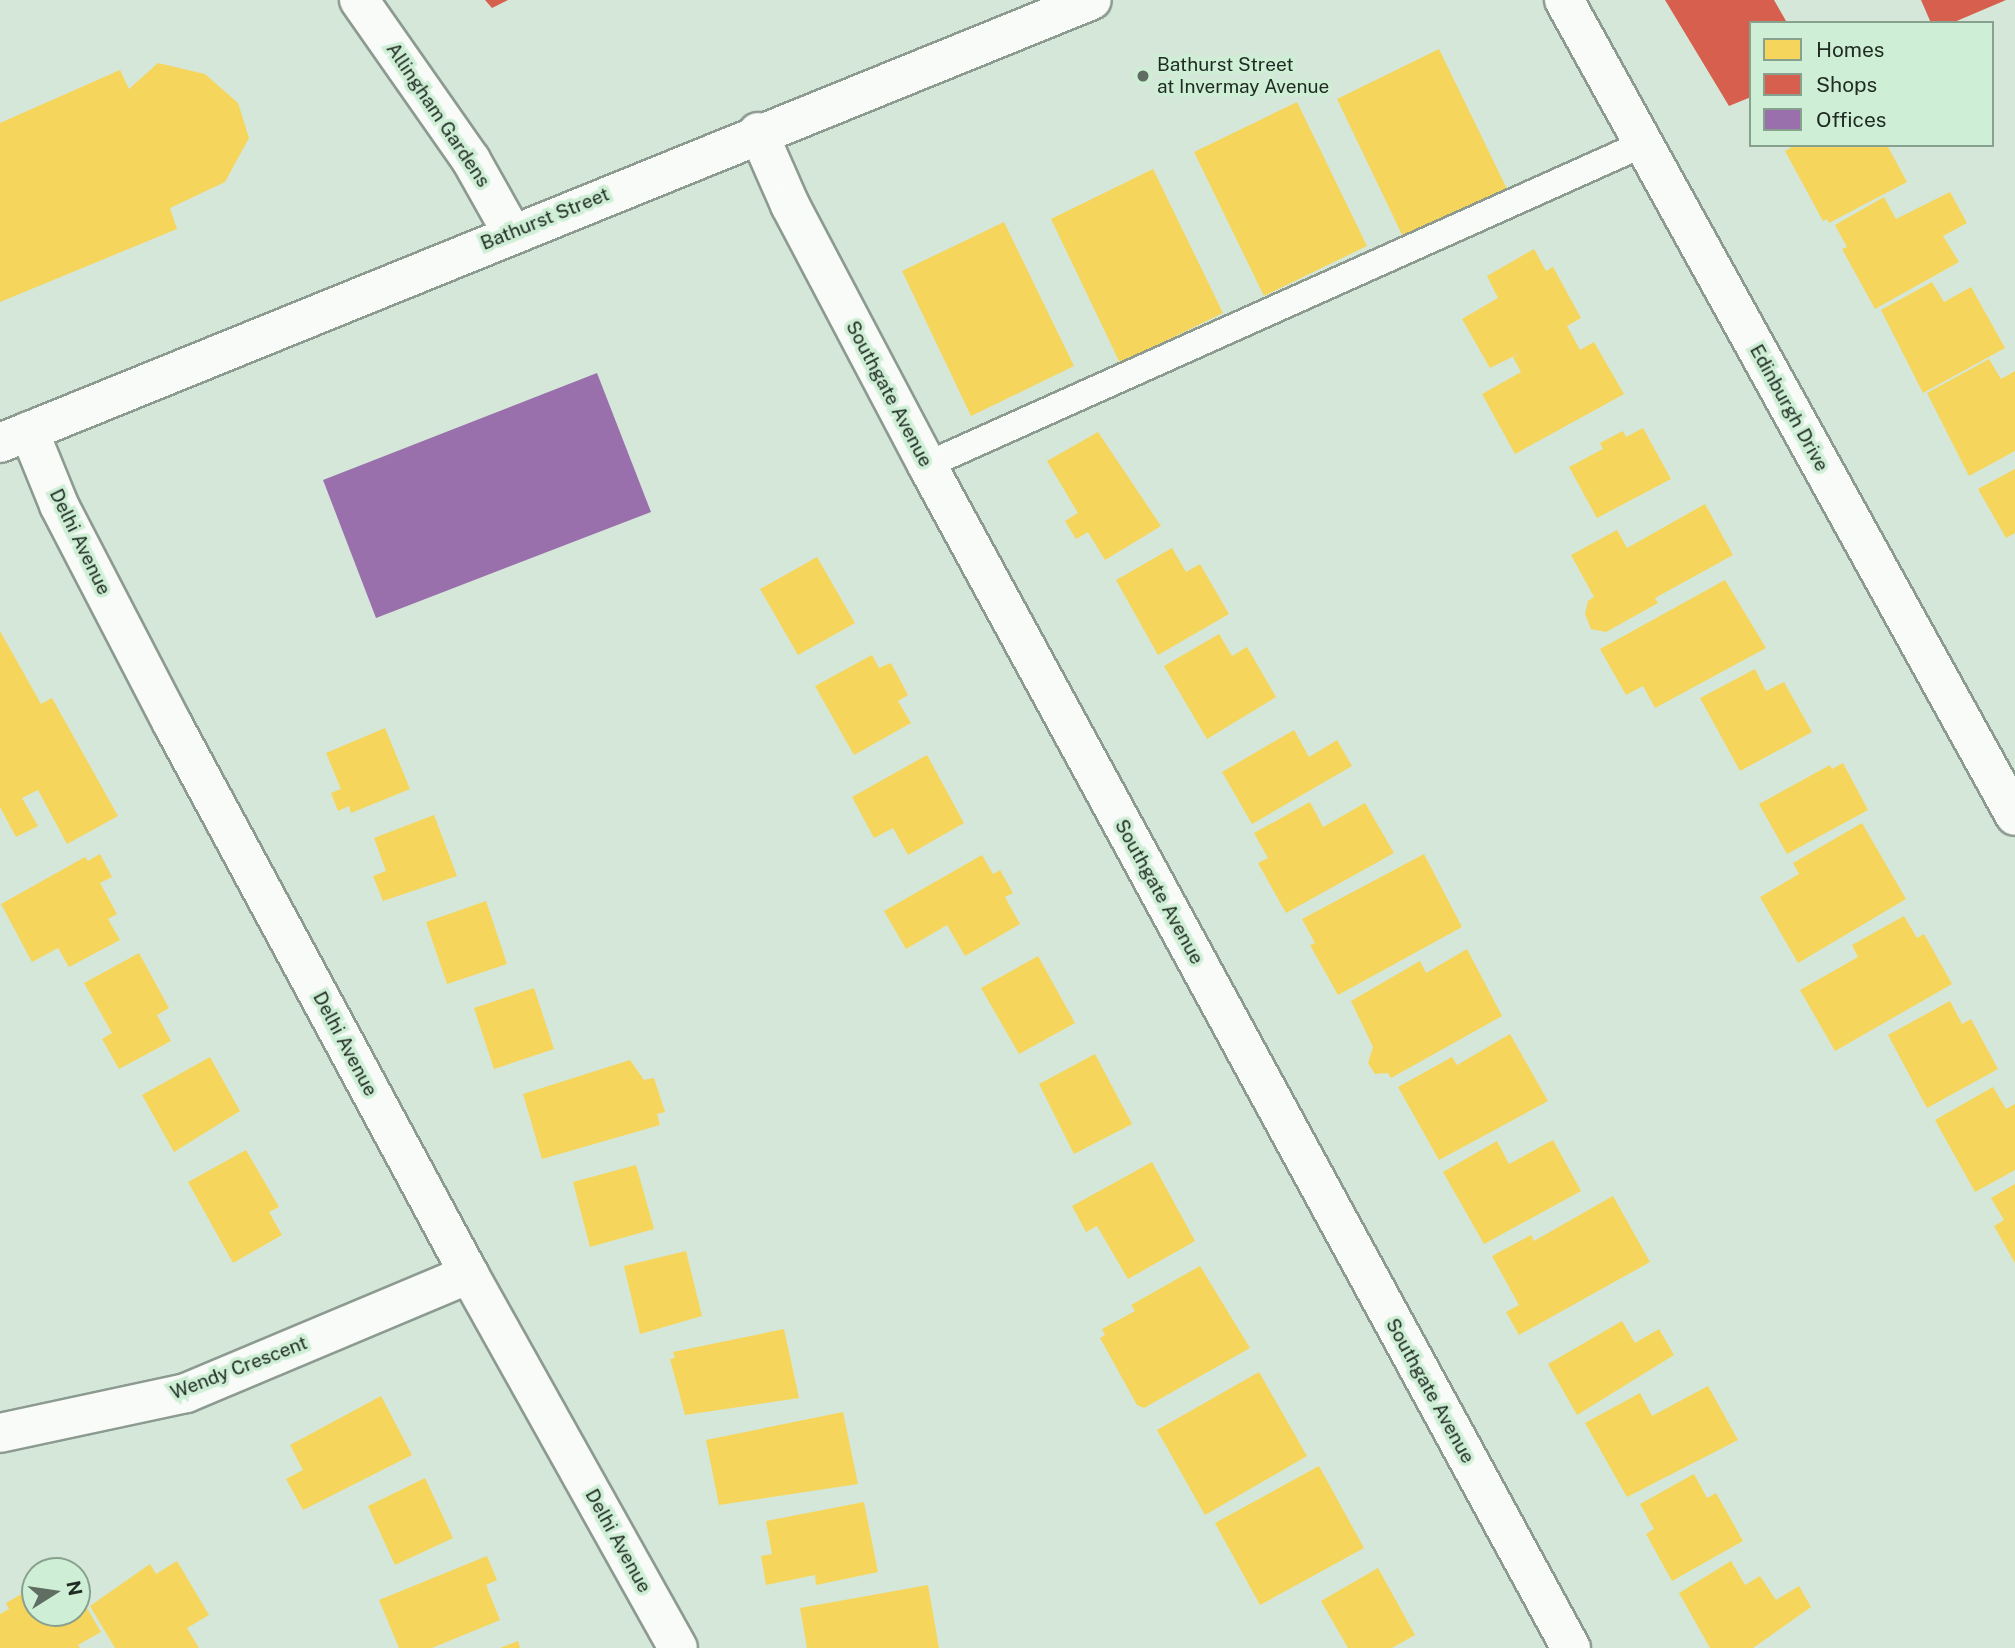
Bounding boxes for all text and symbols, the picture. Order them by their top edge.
legend [1749,21,1994,147]
text: Homes [1816,37,1884,62]
street label: Allingham Gardens [381,39,495,191]
place label: Bathurst Street at Invermay Avenue [1157,54,1329,98]
marker: Bathurst Street at Invermay Avenue [1135,68,1151,84]
text: Shops [1816,72,1877,97]
text: Offices [1816,107,1886,132]
street label: Bathurst Street [477,183,613,255]
street label: Southgate Avenue [841,317,937,471]
street label: Edinburgh Drive [1745,341,1833,475]
street label: Delhi Avenue [45,485,115,599]
street label: Southgate Avenue [1110,816,1208,968]
street label: Delhi Avenue [308,988,382,1100]
street label: Southgate Avenue [1381,1315,1479,1467]
street label: Wendy Crescent [167,1331,311,1405]
street label: Delhi Avenue [580,1485,656,1597]
north arrow [21,1557,91,1627]
text: N [62,1578,87,1598]

